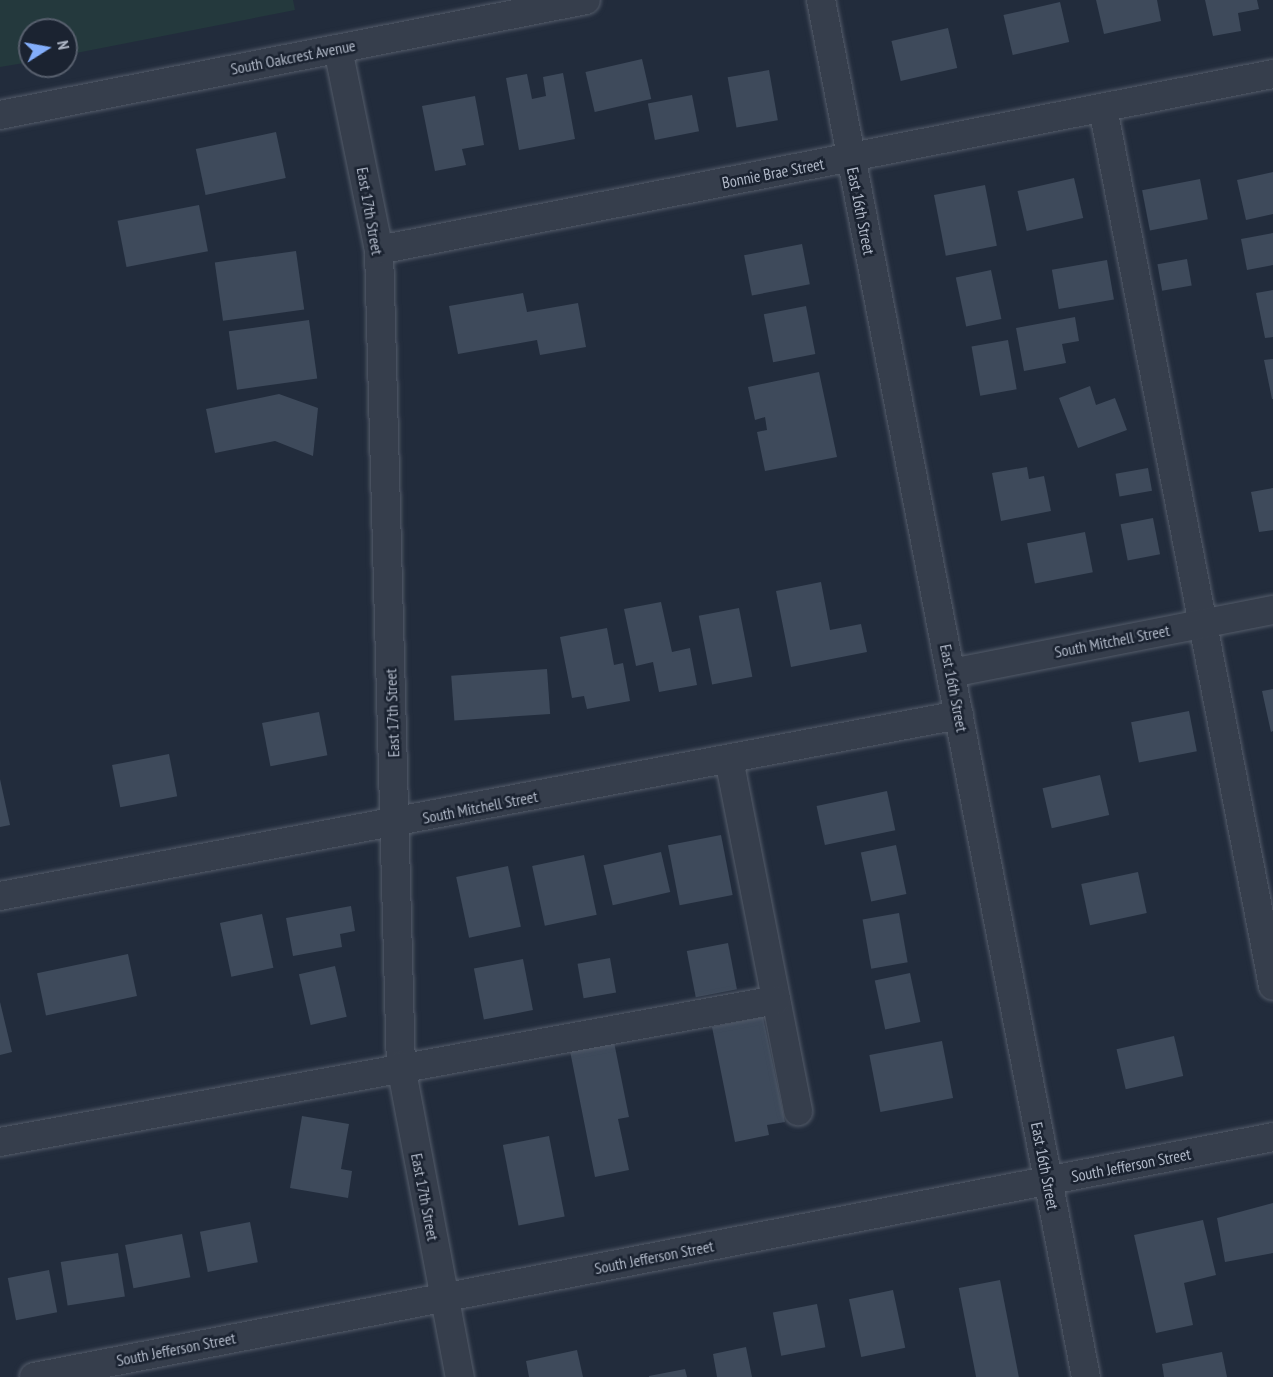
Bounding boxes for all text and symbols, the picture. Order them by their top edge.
north arrow [18,18,78,78]
street label: South Oakcrest Avenue [229,35,357,79]
text: N [53,39,74,51]
street label: Bonnie Brae Street [720,154,826,192]
street label: East 17th Street [353,166,387,256]
street label: East 16th Street [843,166,879,256]
street label: South Mitchell Street [1053,620,1171,662]
street label: East 16th Street [936,643,972,733]
street label: East 17th Street [381,668,403,758]
street label: South Mitchell Street [421,786,539,828]
street label: East 16th Street [1027,1121,1063,1211]
street label: South Jefferson Street [1070,1144,1192,1186]
street label: East 17th Street [407,1152,443,1242]
street label: South Jefferson Street [593,1236,715,1278]
street label: South Jefferson Street [115,1328,237,1370]

